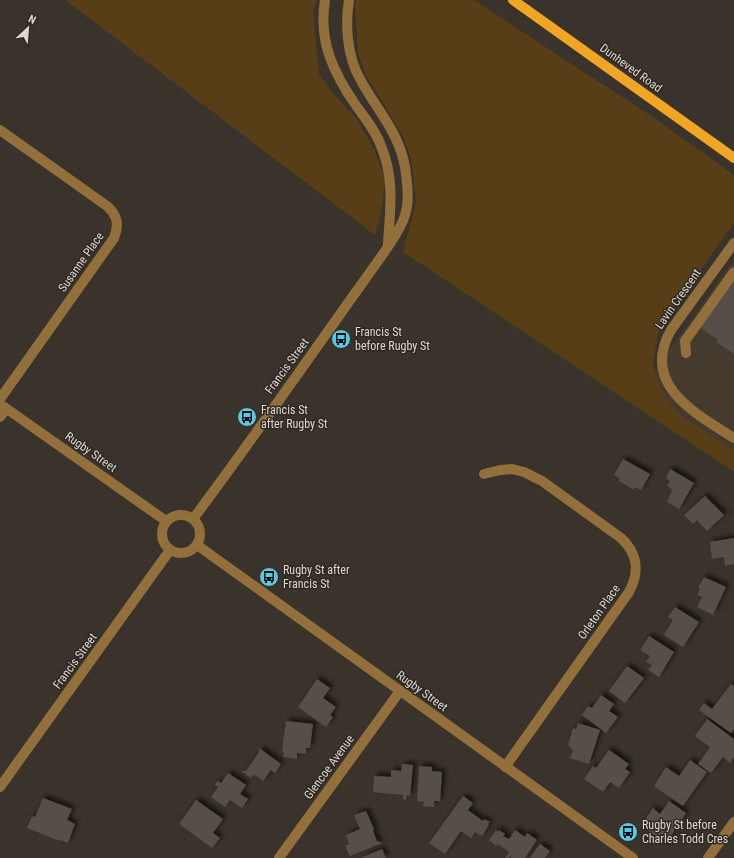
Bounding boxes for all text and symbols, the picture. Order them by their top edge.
north arrow [8,8,48,48]
text: N [26,12,38,27]
street label: Dunheved Road [597,41,665,95]
street label: Susanne Place [55,229,107,295]
street label: Lavin Crescent [652,266,704,332]
place label: Francis St before Rugby St [355,325,430,353]
bus stop icon: Francis St before Rugby St [330,328,352,350]
street label: Francis Street [262,335,312,397]
place label: Francis St after Rugby St [261,403,328,431]
bus stop icon: Francis St after Rugby St [236,406,258,428]
street label: Rugby Street [62,429,120,475]
place label: Rugby St after Francis St [283,563,350,591]
bus stop icon: Rugby St after Francis St [258,566,280,588]
street label: Orleton Place [575,582,623,642]
street label: Francis Street [50,630,100,692]
street label: Rugby Street [394,668,451,715]
street label: Glencoe Avenue [301,732,357,802]
place label: Rugby St before Charles Todd Cres [642,818,728,846]
bus stop icon: Rugby St before Charles Todd Cres [617,821,639,843]

